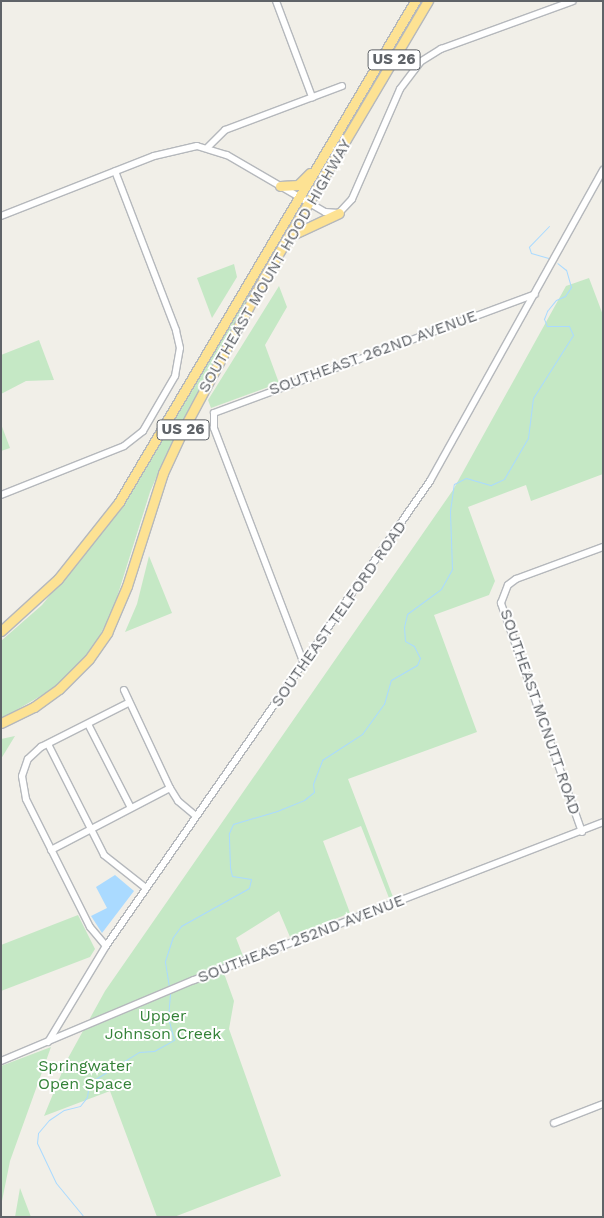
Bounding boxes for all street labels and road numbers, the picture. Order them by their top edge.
road number: US 26 [366,48,422,72]
street label: SOUTHEAST MOUNT HOOD HIGHWAY [194,136,356,396]
street label: SOUTHEAST 262ND AVENUE [266,306,480,400]
road number: US 26 [156,418,210,442]
street label: SOUTHEAST TELFORD ROAD [267,517,411,711]
street label: SOUTHEAST MCNUTT ROAD [496,606,584,818]
street label: SOUTHEAST 252ND AVENUE [195,890,407,988]

